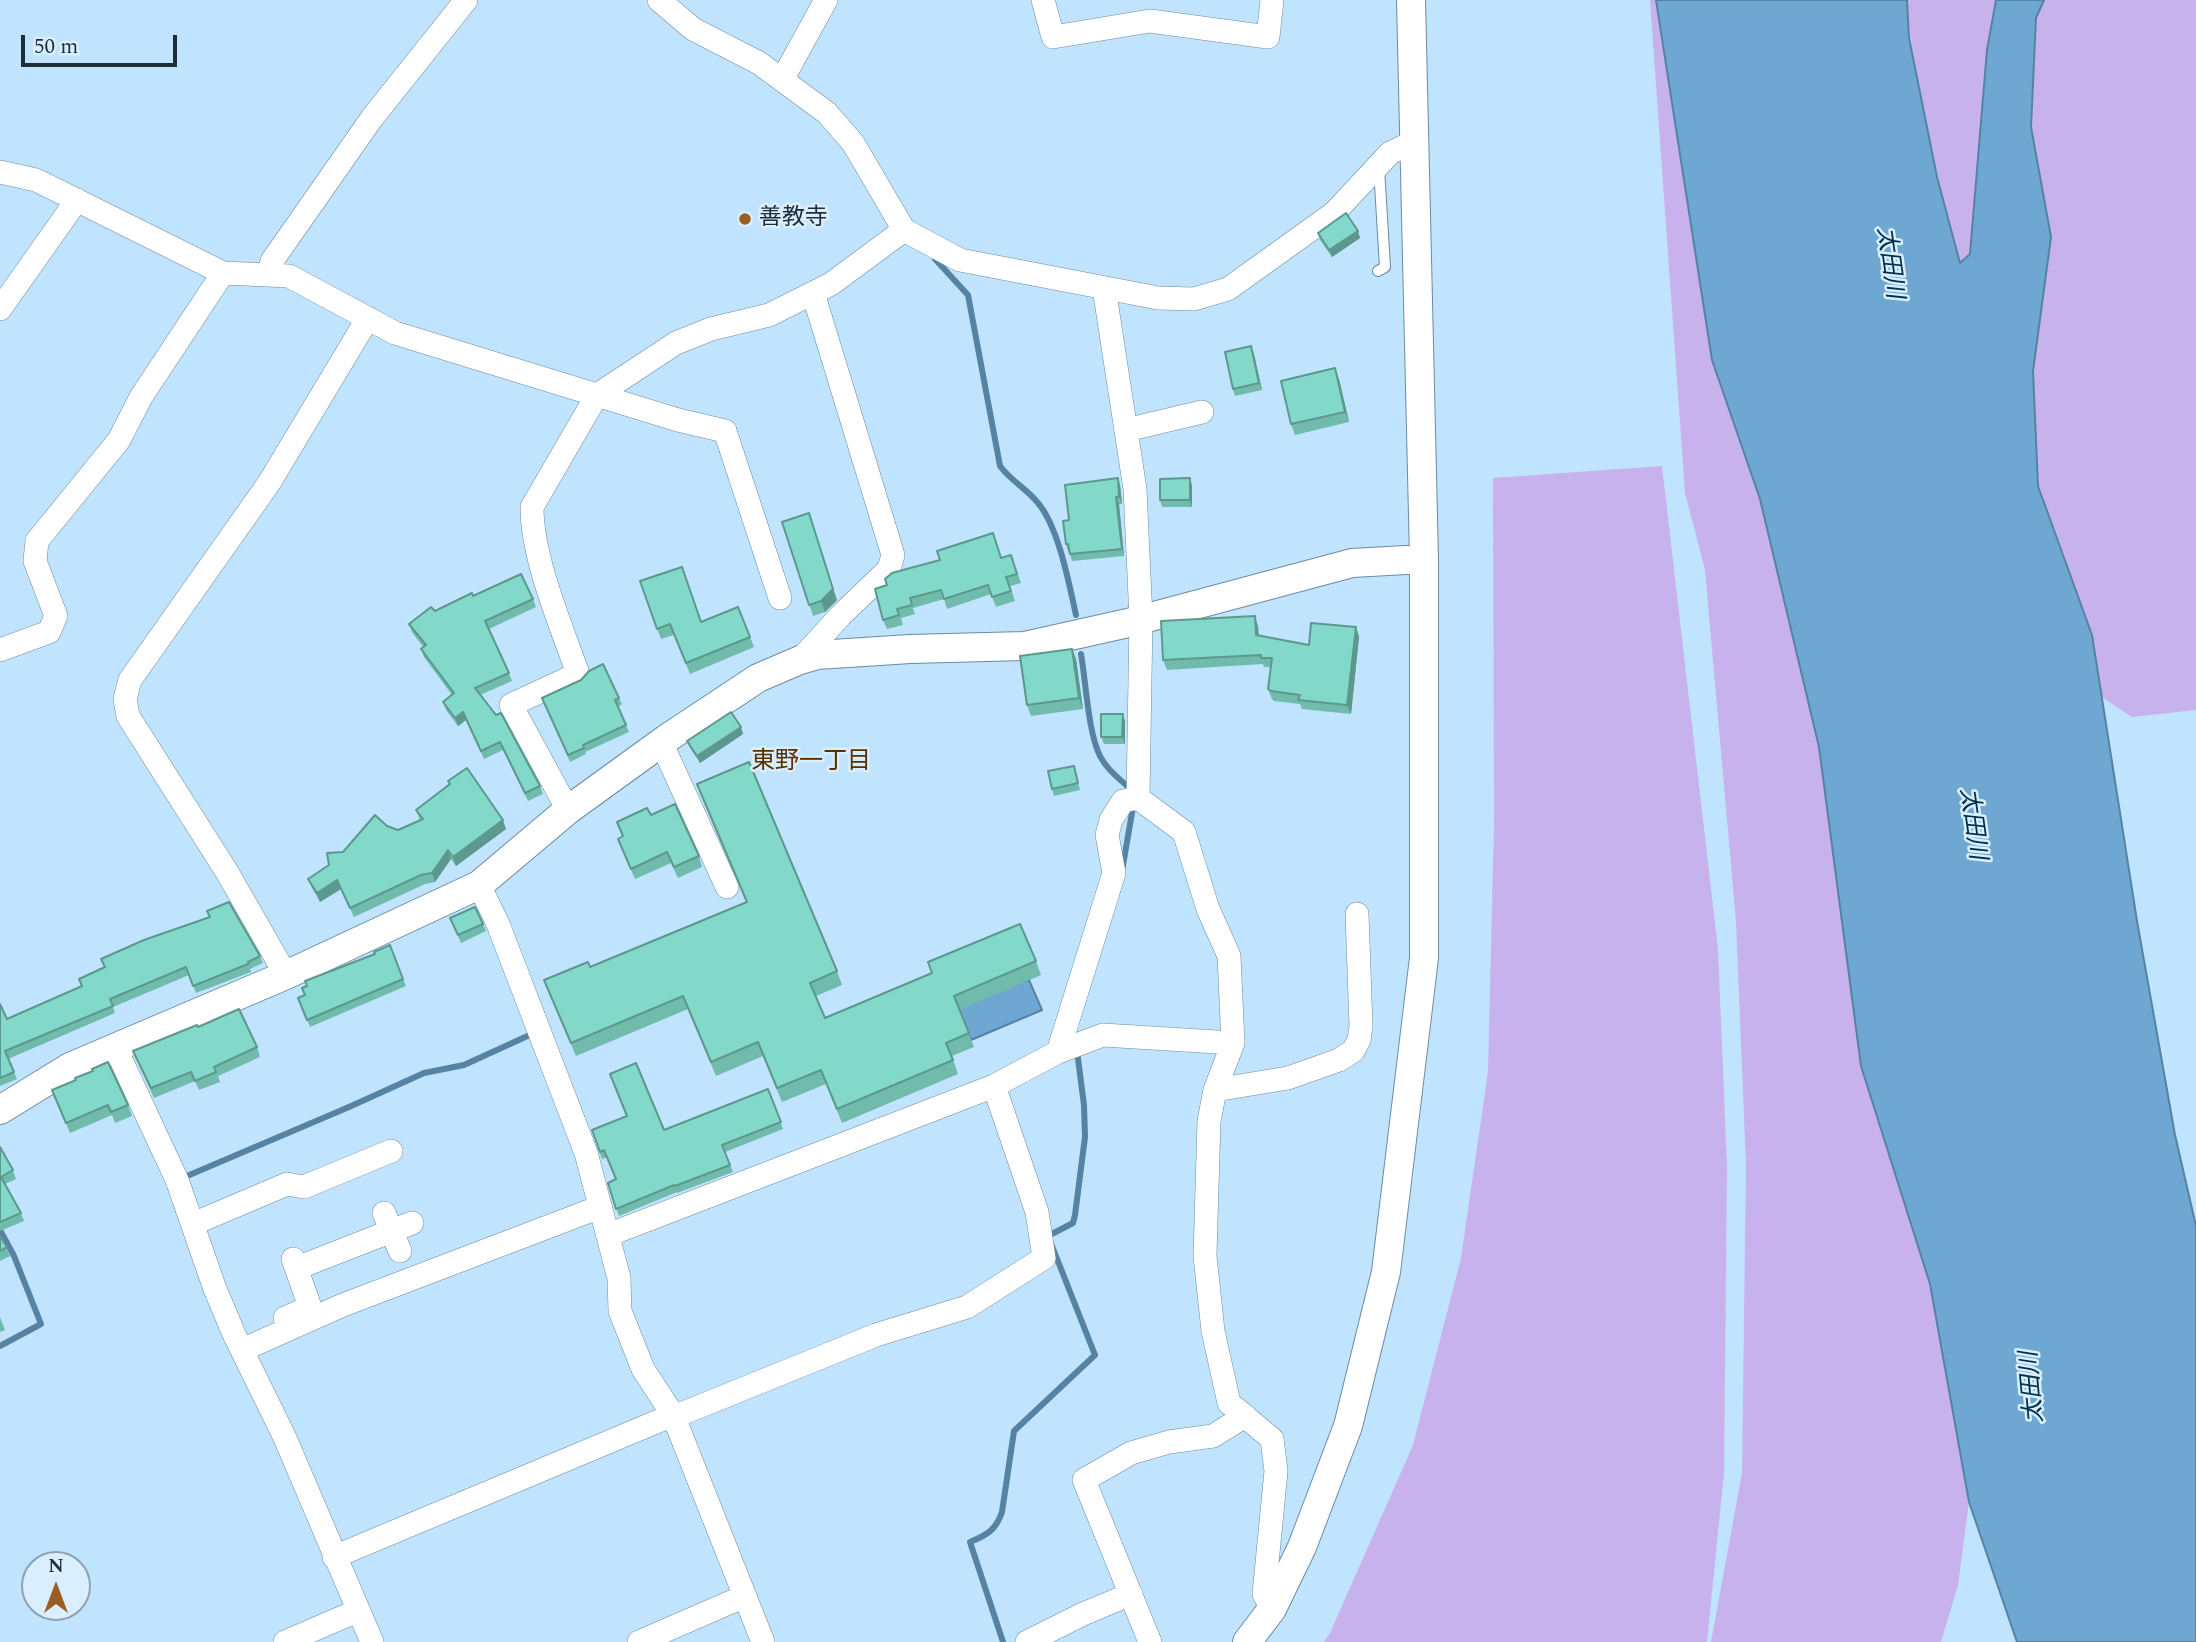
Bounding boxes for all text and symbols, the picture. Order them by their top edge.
scale bar [24,21,180,65]
text: 50 m [34,31,78,63]
place label: 善教寺 [759,205,828,233]
marker: 善教寺 [737,211,753,227]
water label: 太田川 [1869,225,1907,301]
district label: 東野一丁目 [751,749,871,777]
water label: 太田川 [1952,786,1990,862]
water label: 太田川 [2017,1350,2051,1424]
north arrow [21,1551,91,1621]
text: N [48,1552,64,1581]

